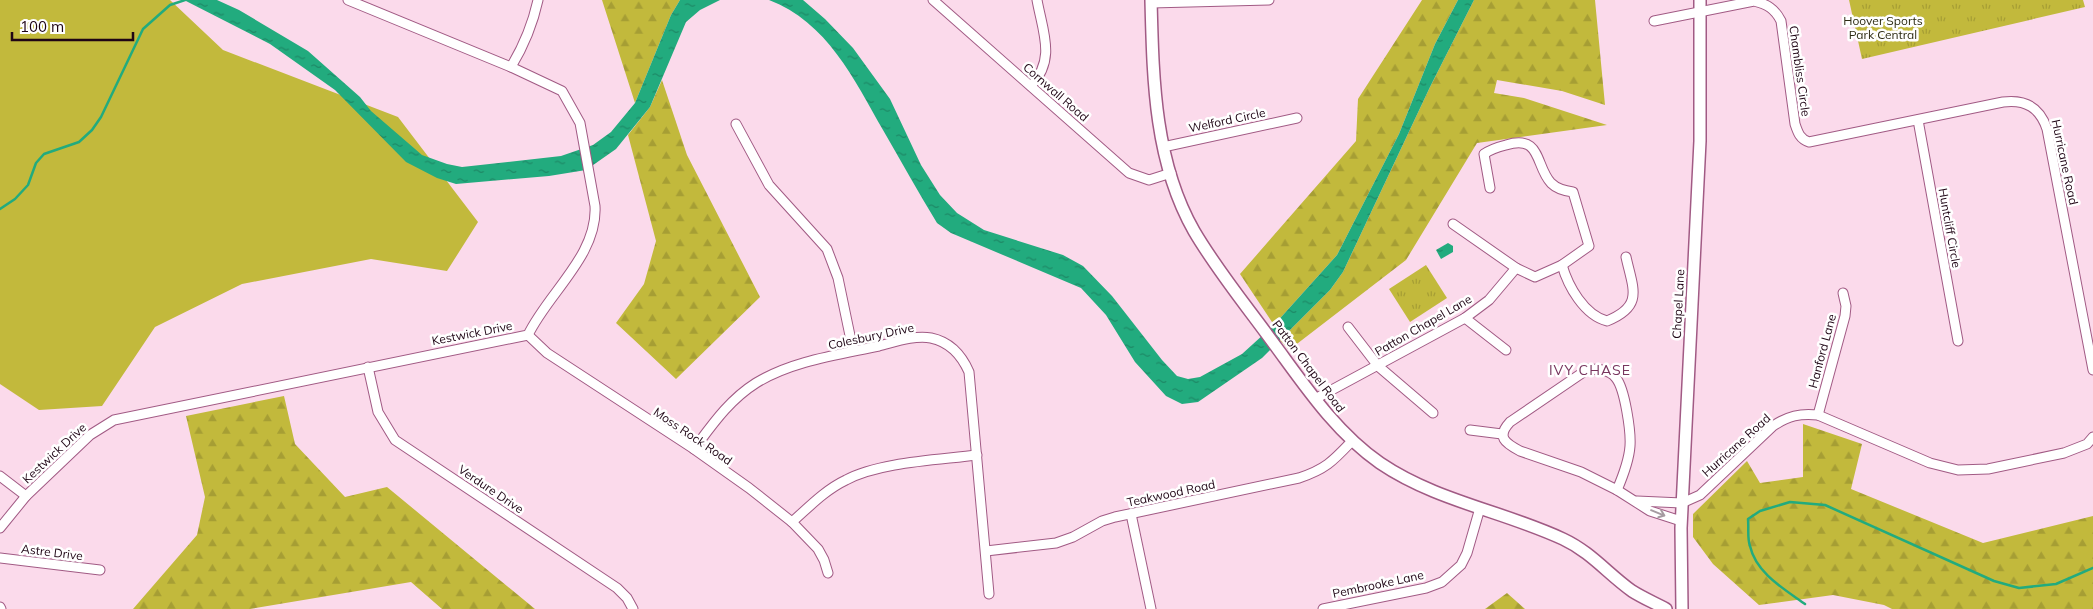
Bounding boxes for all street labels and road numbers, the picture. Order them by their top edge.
street label: Chambliss Circle [1786,25,1814,117]
street label: Cornwall Road [1020,60,1092,124]
street label: Welford Circle [1187,105,1267,135]
street label: Hurricane Road [2049,118,2081,206]
street label: Huntcliff Circle [1936,187,1964,269]
street label: Chapel Lane [1669,269,1687,339]
street label: Patton Chapel Lane [1372,291,1474,359]
street label: Hanford Lane [1805,312,1839,390]
street label: Patton Chapel Road [1269,317,1349,415]
street label: Kestwick Drive [430,318,514,348]
street label: Colesbury Drive [827,320,915,352]
street label: Moss Rock Road [651,404,735,468]
street label: Hurricane Road [1699,410,1773,480]
street label: Kestwick Drive [19,420,89,486]
street label: Verdure Drive [455,462,527,516]
street label: Teakwood Road [1126,476,1216,510]
street label: Astre Drive [20,541,84,563]
street label: Pembrooke Lane [1331,567,1425,601]

